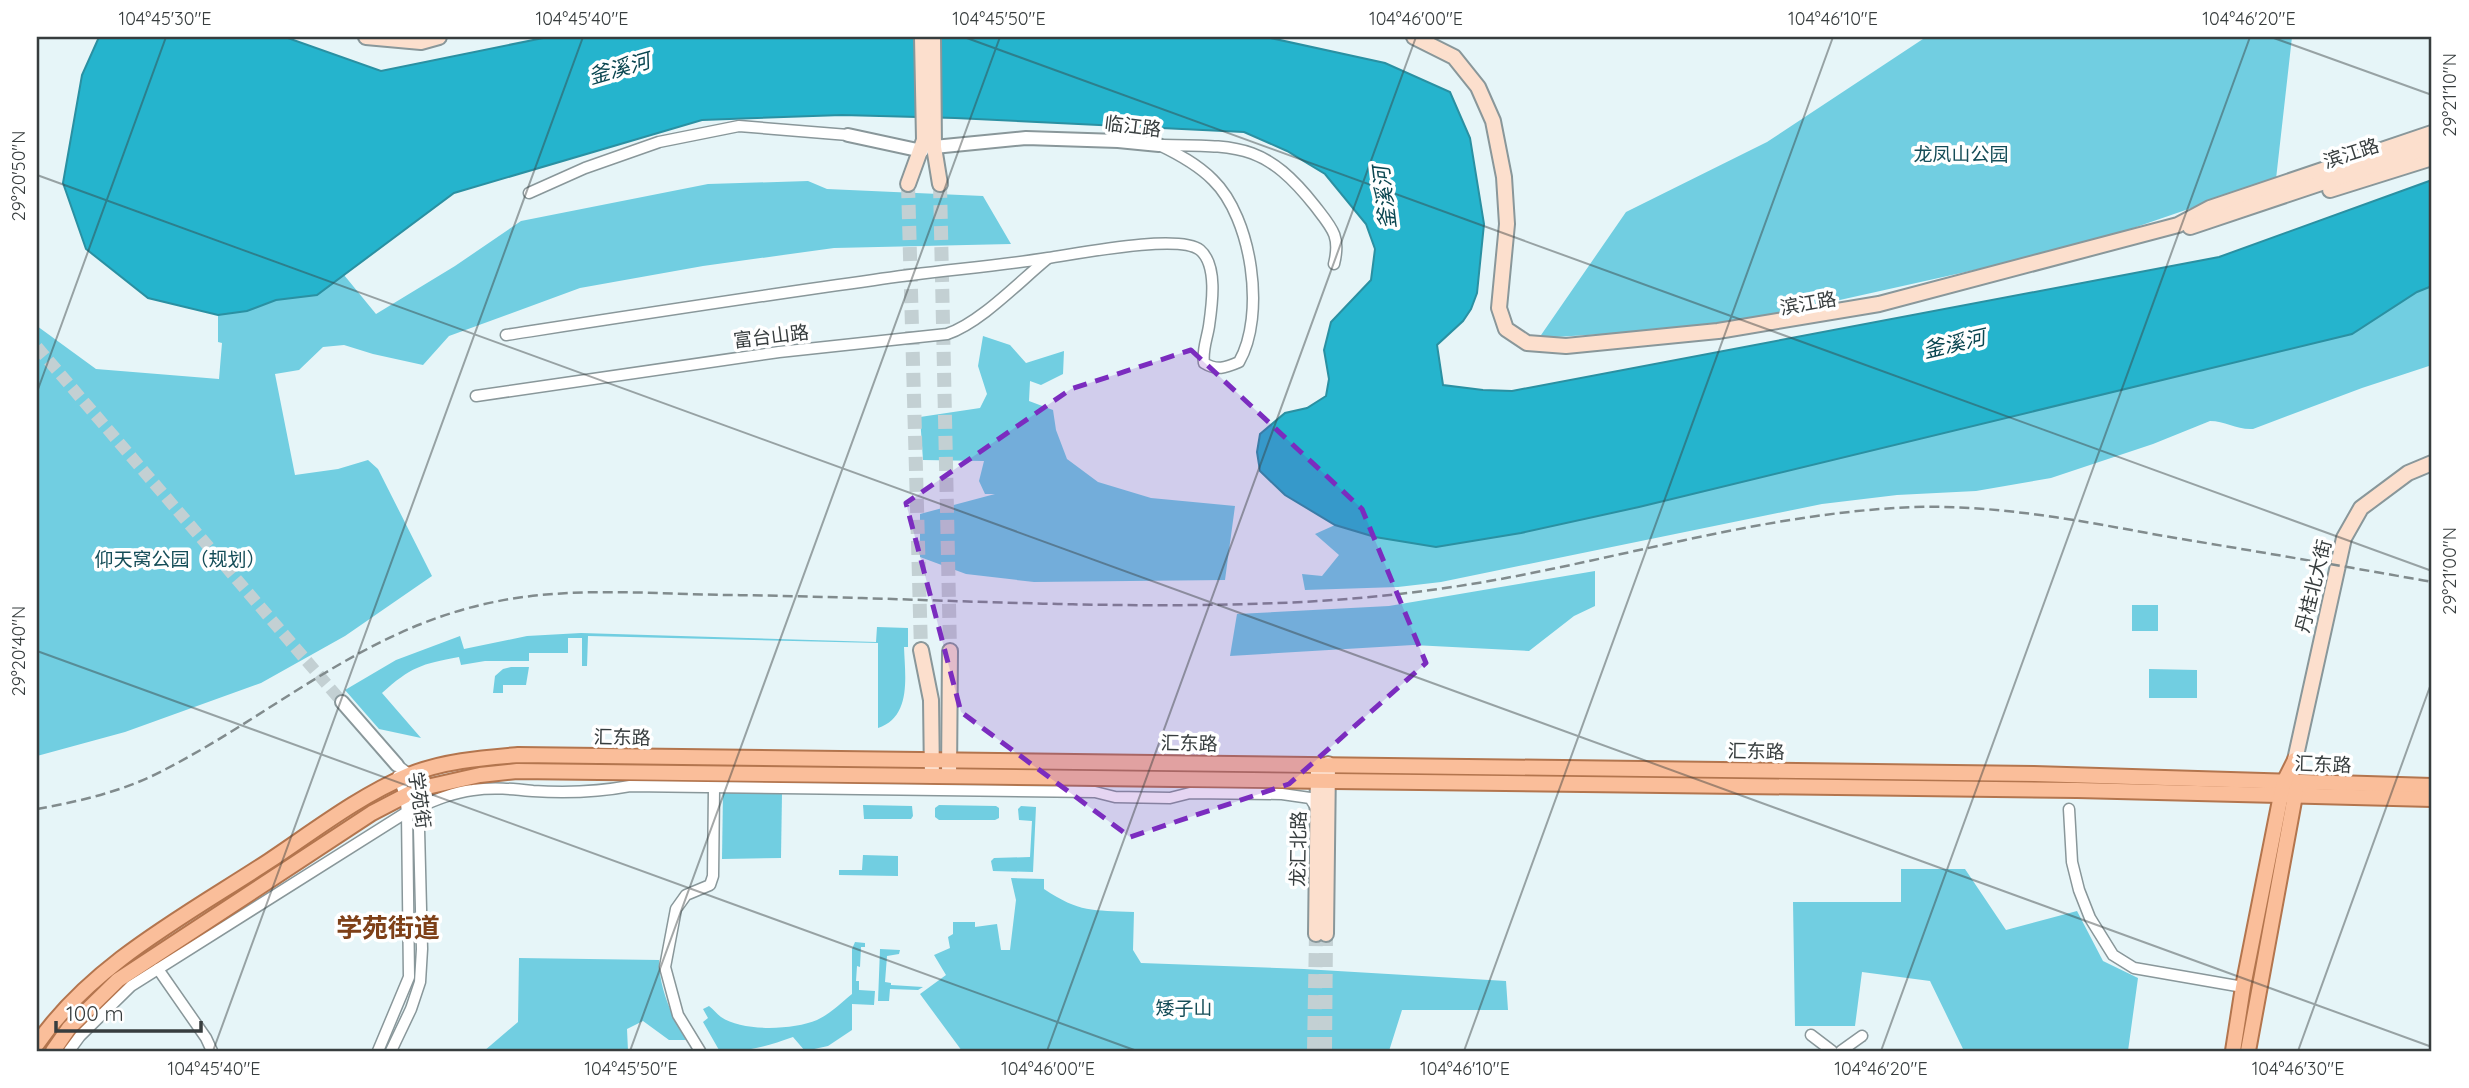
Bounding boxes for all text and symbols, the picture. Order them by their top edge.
text: 104°45'30"E [119,7,212,30]
text: 104°45'40"E [535,7,629,30]
text: 104°45'50"E [952,7,1046,30]
text: 104°46'00"E [1369,7,1463,30]
text: 104°46'10"E [1788,7,1878,30]
text: 104°46'20"E [2202,7,2296,30]
water label: 釜溪河 [585,46,657,89]
text: 29°21'10"N [2438,53,2461,137]
street label: 临江路 [1103,111,1163,141]
text: 29°20'50"N [7,131,30,221]
street label: 滨江路 [2320,133,2382,173]
park label: 龙凤山公园 [1913,142,2009,166]
water label: 釜溪河 [1367,161,1401,231]
street label: 滨江路 [1778,286,1838,320]
street label: 富台山路 [732,319,810,353]
water label: 釜溪河 [1920,322,1992,363]
text: 29°21'00"N [2438,527,2461,615]
street label: 丹桂北大街 [2290,537,2336,635]
park label: 仰天窝公园（规划） [94,547,266,571]
text: 29°20'40"N [7,606,30,696]
street label: 汇东路 [593,725,651,749]
street label: 汇东路 [1160,731,1218,755]
street label: 汇东路 [1727,739,1785,763]
street label: 汇东路 [2294,751,2352,777]
street label: 学苑街 [404,770,436,830]
street label: 龙汇北路 [1285,811,1311,887]
district label: 学苑街道 [336,911,440,944]
scale bar [56,990,201,1034]
park label: 矮子山 [1155,996,1213,1020]
text: 100 m [66,1000,124,1026]
text: 104°45'40"E [167,1057,261,1080]
text: 104°45'50"E [584,1057,678,1080]
text: 104°46'00"E [1001,1057,1095,1080]
text: 104°46'10"E [1420,1057,1510,1080]
text: 104°46'20"E [1834,1057,1928,1080]
text: 104°46'30"E [2252,1057,2344,1080]

